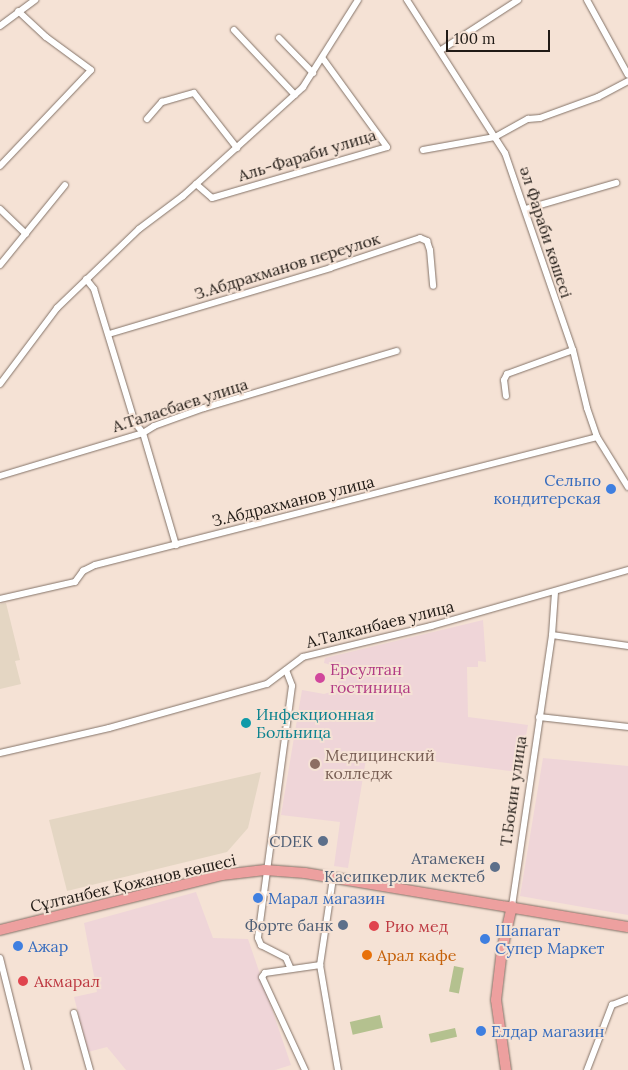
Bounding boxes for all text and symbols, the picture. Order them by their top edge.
scale bar [448,20,552,52]
text: 100 m [454,29,495,48]
street label: Аль-Фараби улица [236,125,378,185]
street label: әл Фараби көшесі [516,164,576,300]
street label: З.Абдрахманов переулок [192,229,382,303]
street label: А.Таласбаев улица [110,374,250,436]
place label: Сельпо кондитерская [494,470,601,508]
street label: З.Абдрахманов улица [210,472,376,530]
marker: Сельпо кондитерская [605,483,617,495]
street label: А.Талканбаев улица [304,596,456,652]
place label: Ерсултан гостиница [330,659,411,697]
marker: Ерсултан гостиница [314,672,326,684]
place label: Инфекционная Больница [256,704,374,742]
marker: Инфекционная Больница [240,717,252,729]
street label: Т.Бокин улица [496,734,530,848]
place label: Медицинский колледж [325,745,435,783]
marker: Медицинский колледж [309,758,321,770]
place label: CDEK [269,831,313,851]
marker: CDEK [317,835,329,847]
place label: Атамекен Касипкерлик мектеб [324,848,485,886]
street label: Сұлтанбек Қожанов көшесі [28,850,238,916]
marker: Атамекен Касипкерлик мектеб [489,861,501,873]
place label: Марал магазин [268,888,385,908]
marker: Марал магазин [252,892,264,904]
place label: Форте банк [245,915,333,935]
place label: Рио мед [385,916,448,936]
marker: Форте банк [337,919,349,931]
marker: Рио мед [367,919,381,933]
place label: Шапагат Супер Маркет [495,920,604,958]
marker: Шапагат Супер Маркет [479,933,491,945]
place label: Ажар [28,936,68,956]
marker: Ажар [12,940,24,952]
place label: Арал кафе [377,945,456,965]
marker: Арал кафе [361,949,373,961]
place label: Акмарал [34,971,100,991]
marker: Акмарал [16,974,30,988]
place label: Елдар магазин [491,1021,605,1041]
marker: Елдар магазин [475,1025,487,1037]

